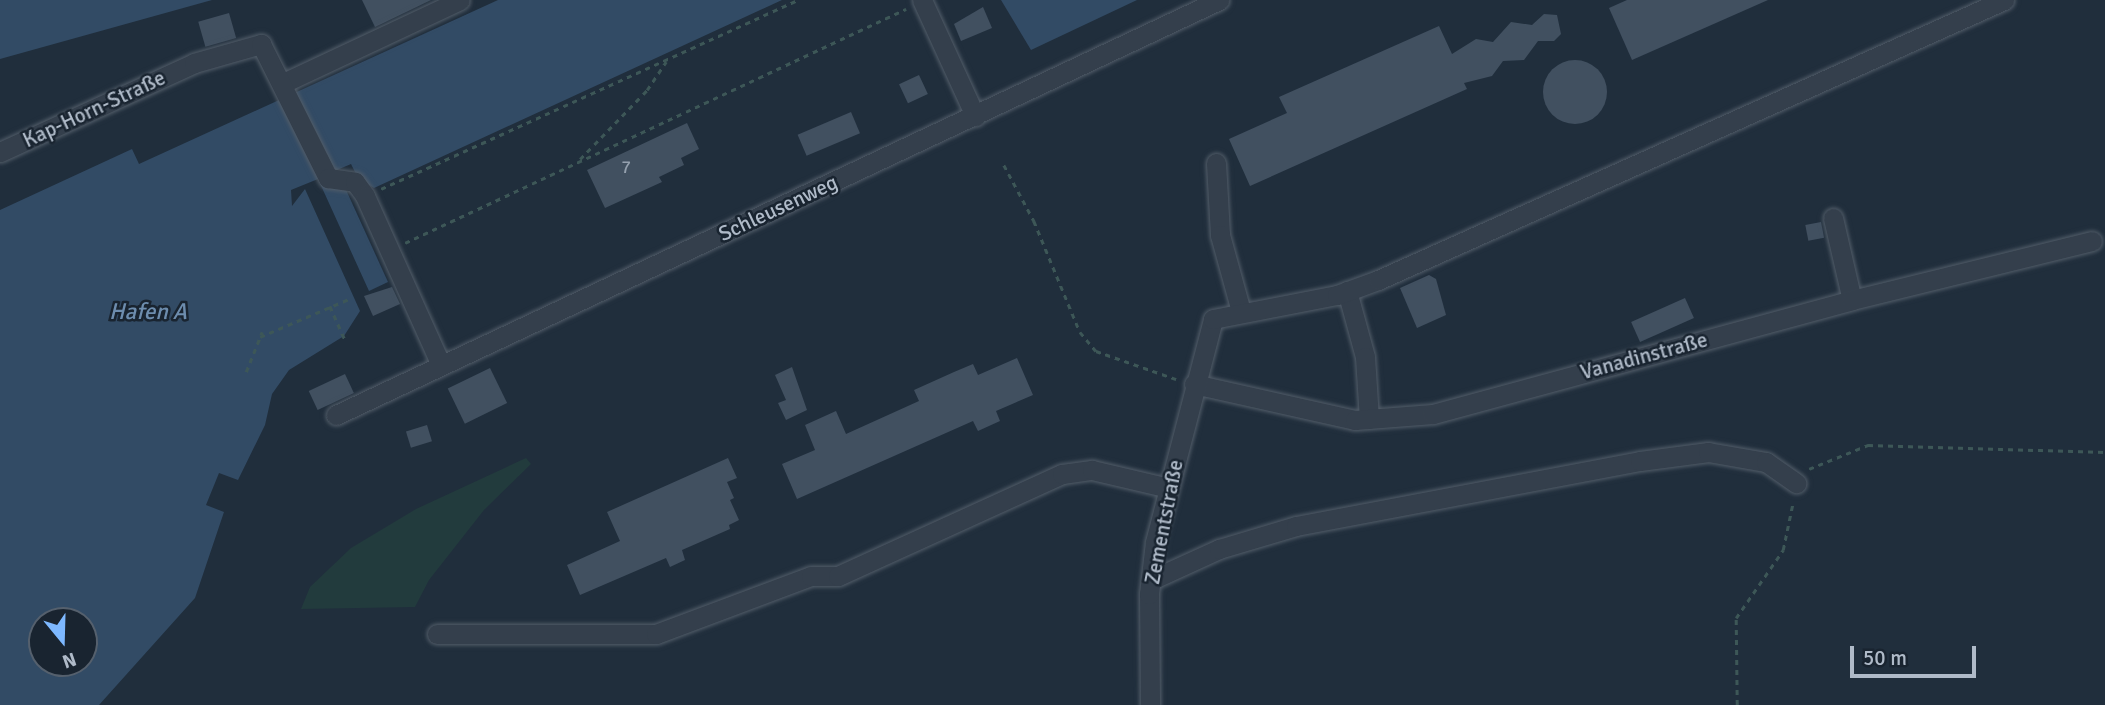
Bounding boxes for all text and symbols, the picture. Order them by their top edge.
street label: Kap-Horn-Straße [19,65,169,153]
house number: 7 [621,156,631,178]
street label: Schleusenweg [715,169,841,247]
water label: Hafen A [109,298,187,326]
street label: Vanadinstraße [1578,327,1710,385]
street label: Zementstraße [1140,458,1188,586]
north arrow [28,607,98,677]
scale bar [1853,632,1979,676]
text: 50 m [1863,645,1907,671]
text: N [59,646,79,673]

